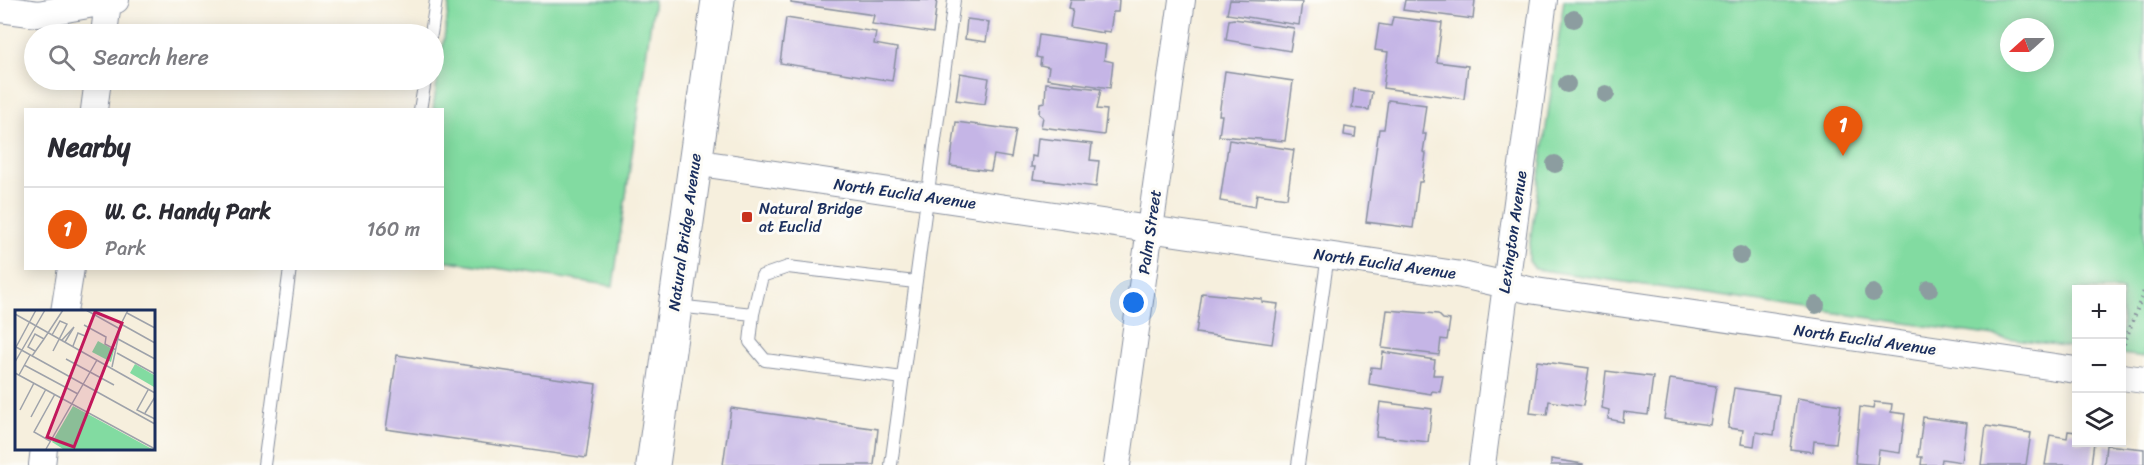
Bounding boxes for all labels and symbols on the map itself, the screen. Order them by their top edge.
north arrow [2000,18,2054,72]
pin: 1 [1824,106,1862,156]
street label: Natural Bridge Avenue [659,151,710,313]
street label: North Euclid Avenue [832,169,978,218]
street label: Lexington Avenue [1490,169,1536,295]
street label: Palm Street [1129,188,1170,276]
place label: Natural Bridge at Euclid [759,194,863,241]
marker: Natural Bridge at Euclid [740,210,754,224]
street label: North Euclid Avenue [1312,239,1458,288]
your location [1119,288,1148,317]
inset map [15,310,154,450]
street label: North Euclid Avenue [1792,315,1938,364]

